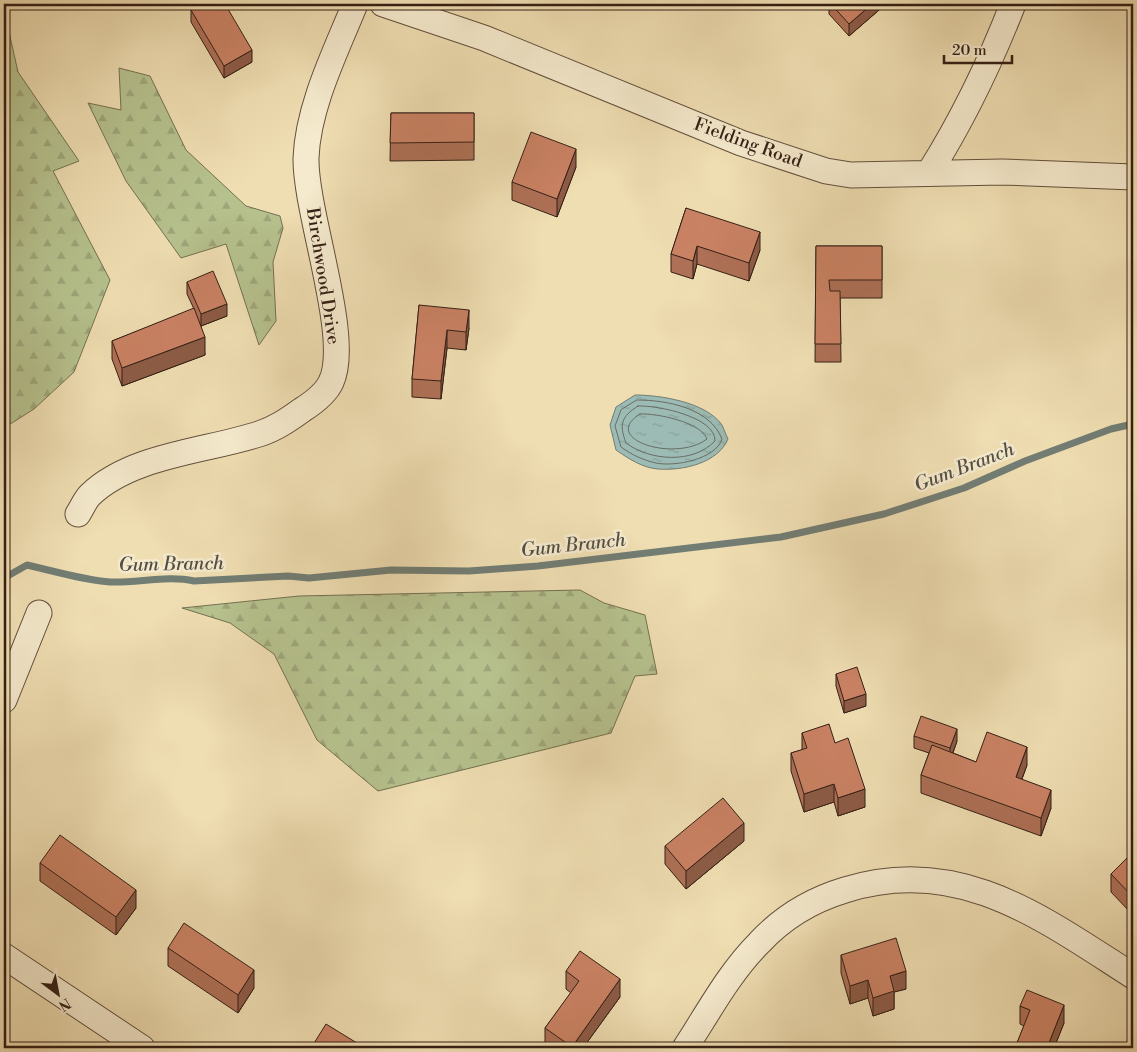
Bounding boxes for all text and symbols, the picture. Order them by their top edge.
scale bar [944,32,1012,64]
text: 20 m [952,41,987,60]
street label: Fielding Road [691,113,806,174]
street label: Birchwood Drive [301,205,345,346]
water label: Gum Branch [911,437,1018,497]
water label: Gum Branch [519,528,627,562]
water label: Gum Branch [118,551,224,577]
north arrow [32,970,82,1020]
text: N [55,994,74,1015]

